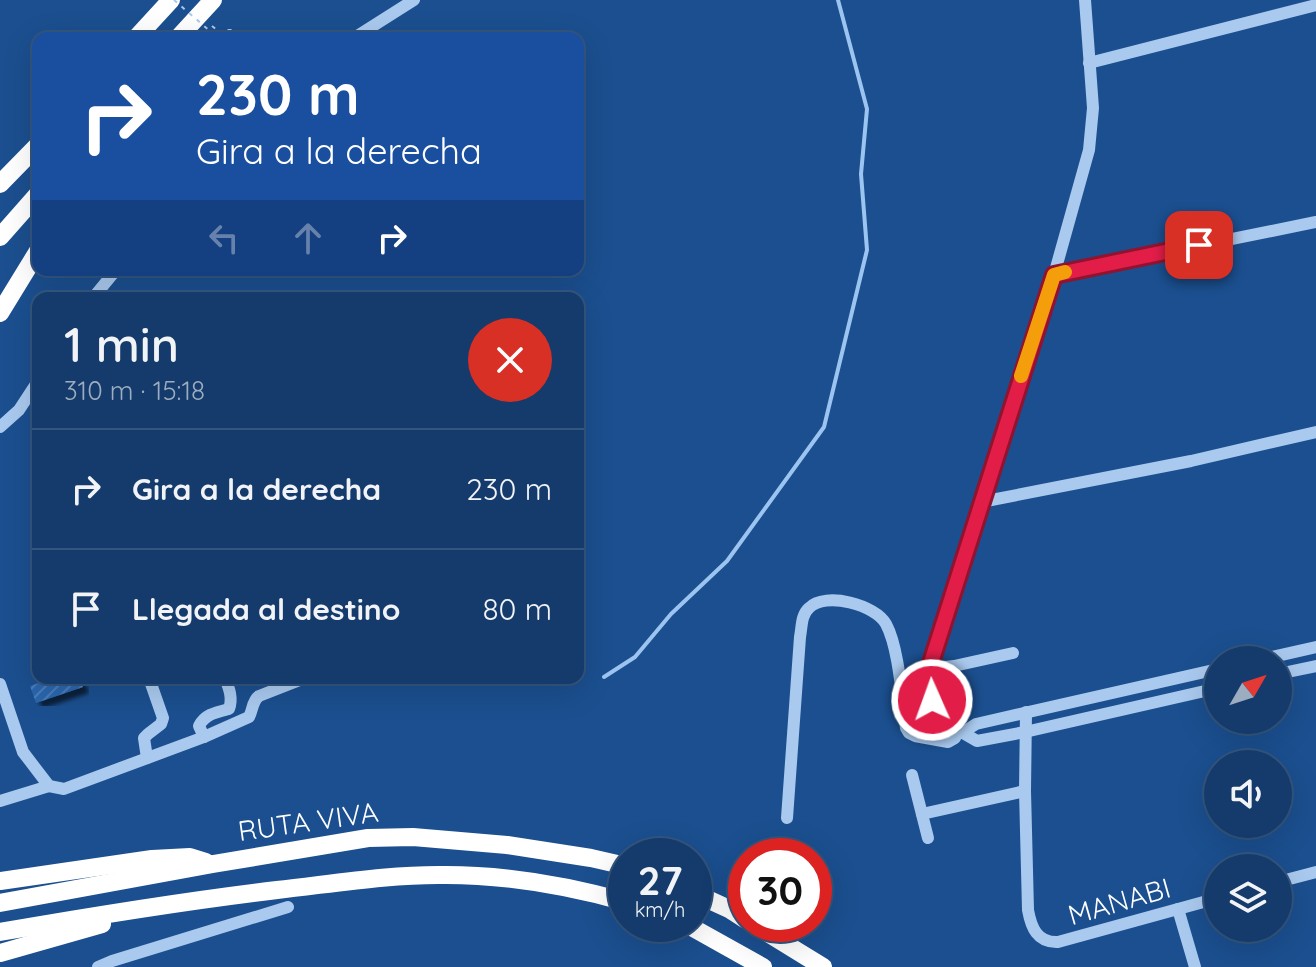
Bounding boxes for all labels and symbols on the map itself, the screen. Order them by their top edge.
pin [1165,211,1233,279]
north arrow [1204,646,1292,734]
position arrow [890,658,974,742]
street label: RUTA VIVA [236,794,380,848]
speed limit sign: 30 [728,838,832,942]
street label: MANABI [1064,870,1174,932]

